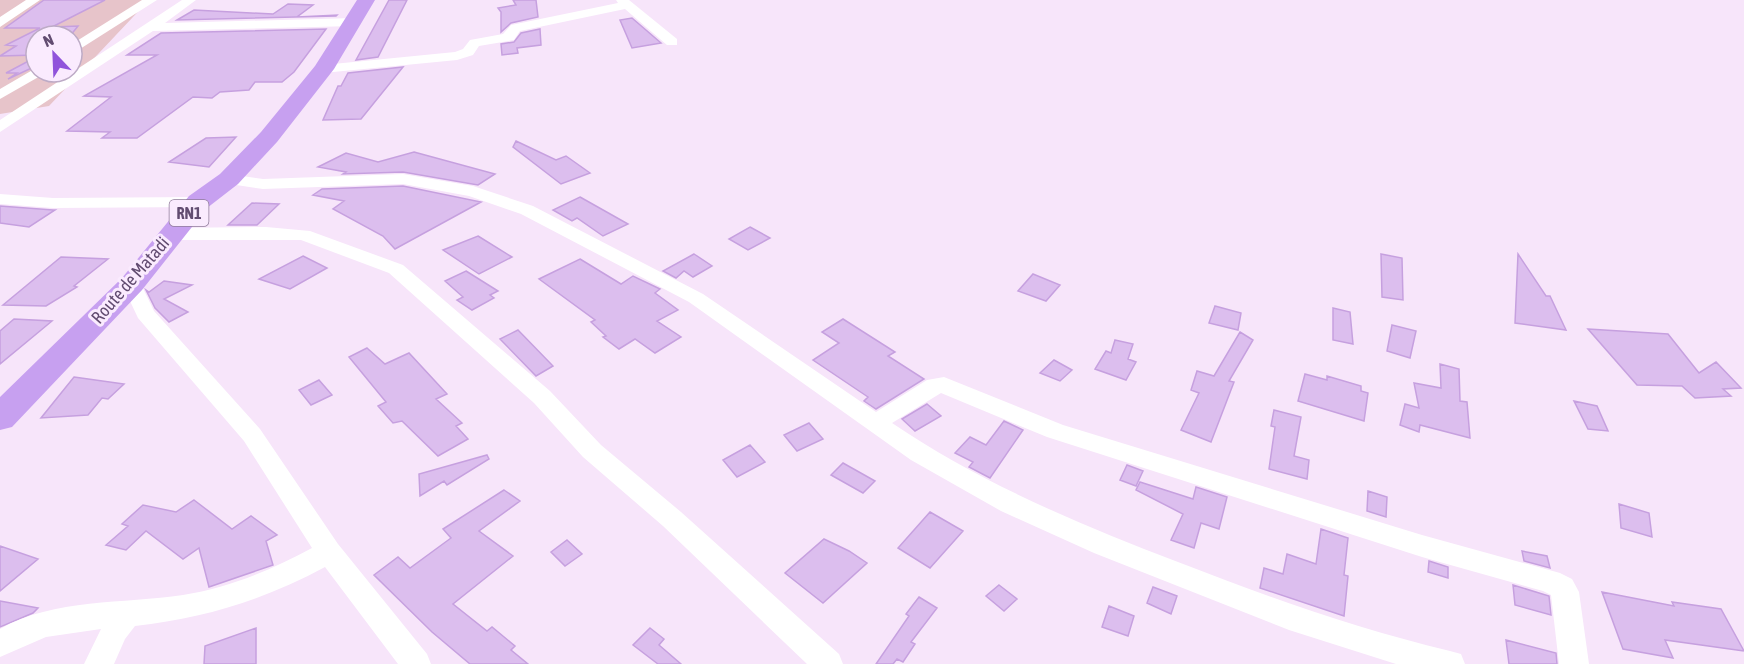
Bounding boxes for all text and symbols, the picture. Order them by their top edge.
north arrow [24,24,84,84]
text: N [40,30,56,50]
road number: RN1 [170,200,208,226]
street label: Route de Matadi [87,232,173,328]

